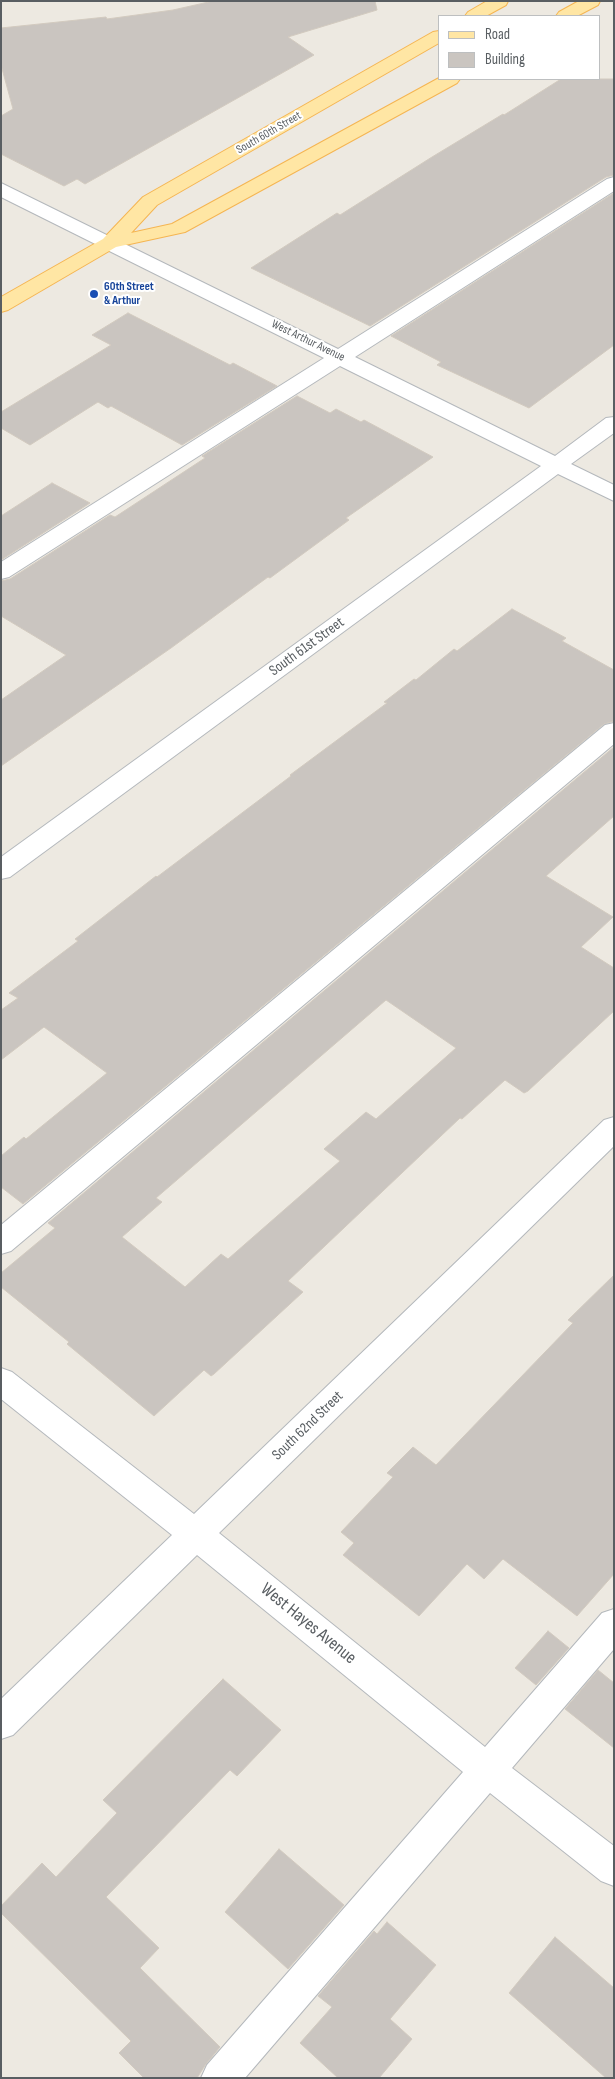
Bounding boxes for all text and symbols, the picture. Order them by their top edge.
legend [438,15,600,80]
text: Road [485,25,510,44]
text: Building [485,50,525,69]
street label: South 60th Street [234,109,304,157]
place label: 60th Street & Arthur [104,280,154,308]
marker: 60th Street & Arthur [88,288,100,300]
street label: West Arthur Avenue [269,317,347,365]
street label: South 61st Street [266,614,348,680]
street label: South 62nd Street [269,1388,347,1464]
street label: West Hayes Avenue [256,1579,360,1669]

